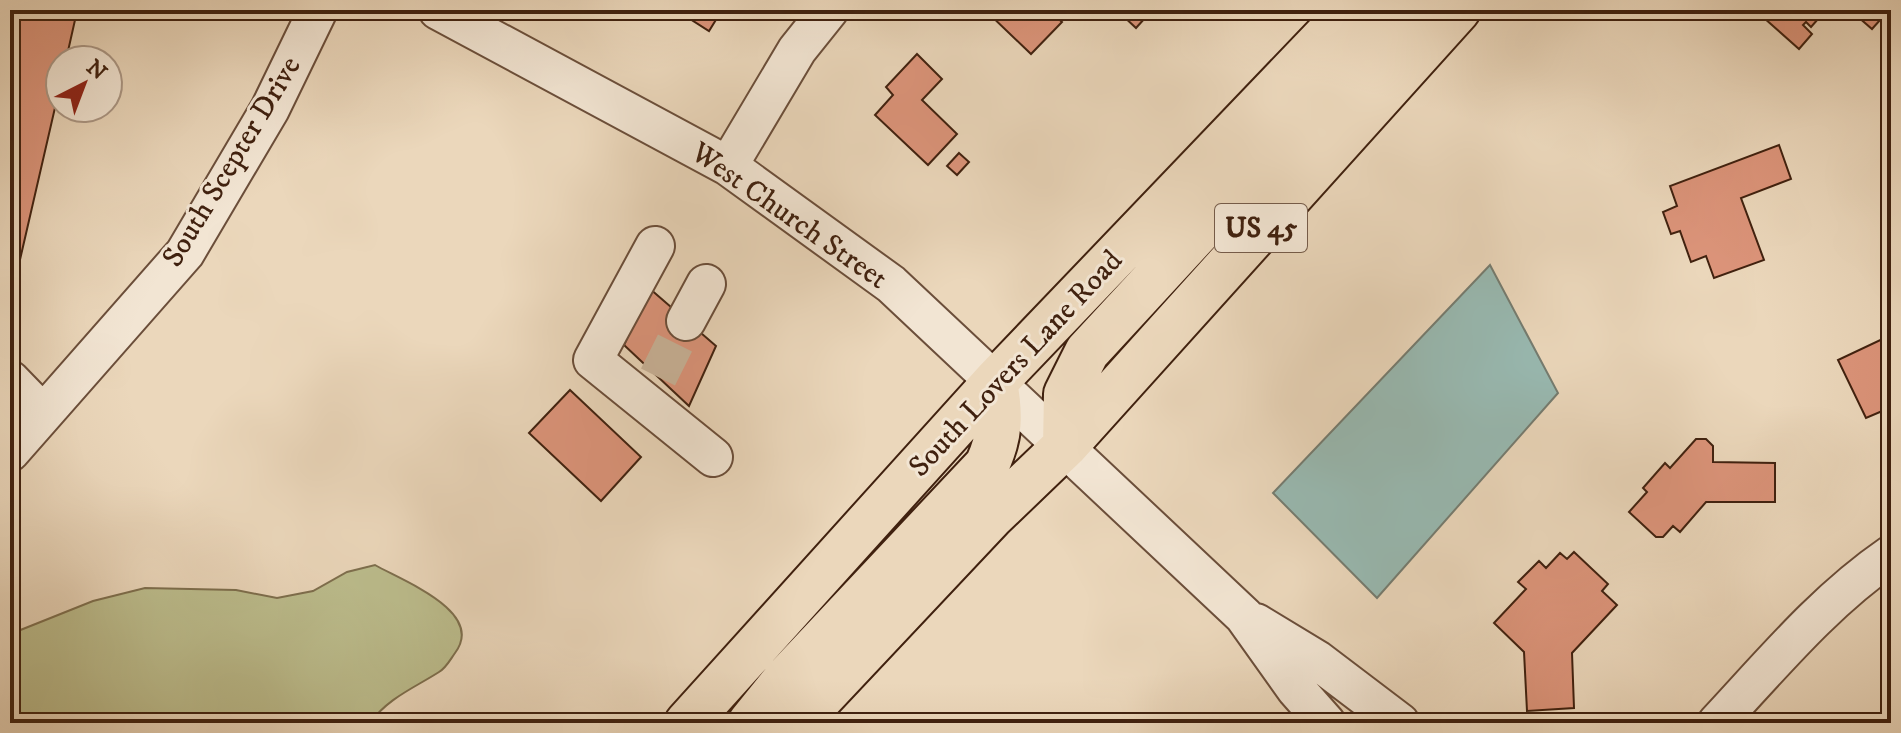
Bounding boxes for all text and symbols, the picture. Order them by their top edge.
north arrow [44,44,124,124]
street label: South Scepter Drive [155,50,309,274]
text: N [81,54,112,86]
street label: West Church Street [683,134,894,298]
road number: US 45 [1215,204,1307,252]
street label: South Lovers Lane Road [901,243,1131,485]

